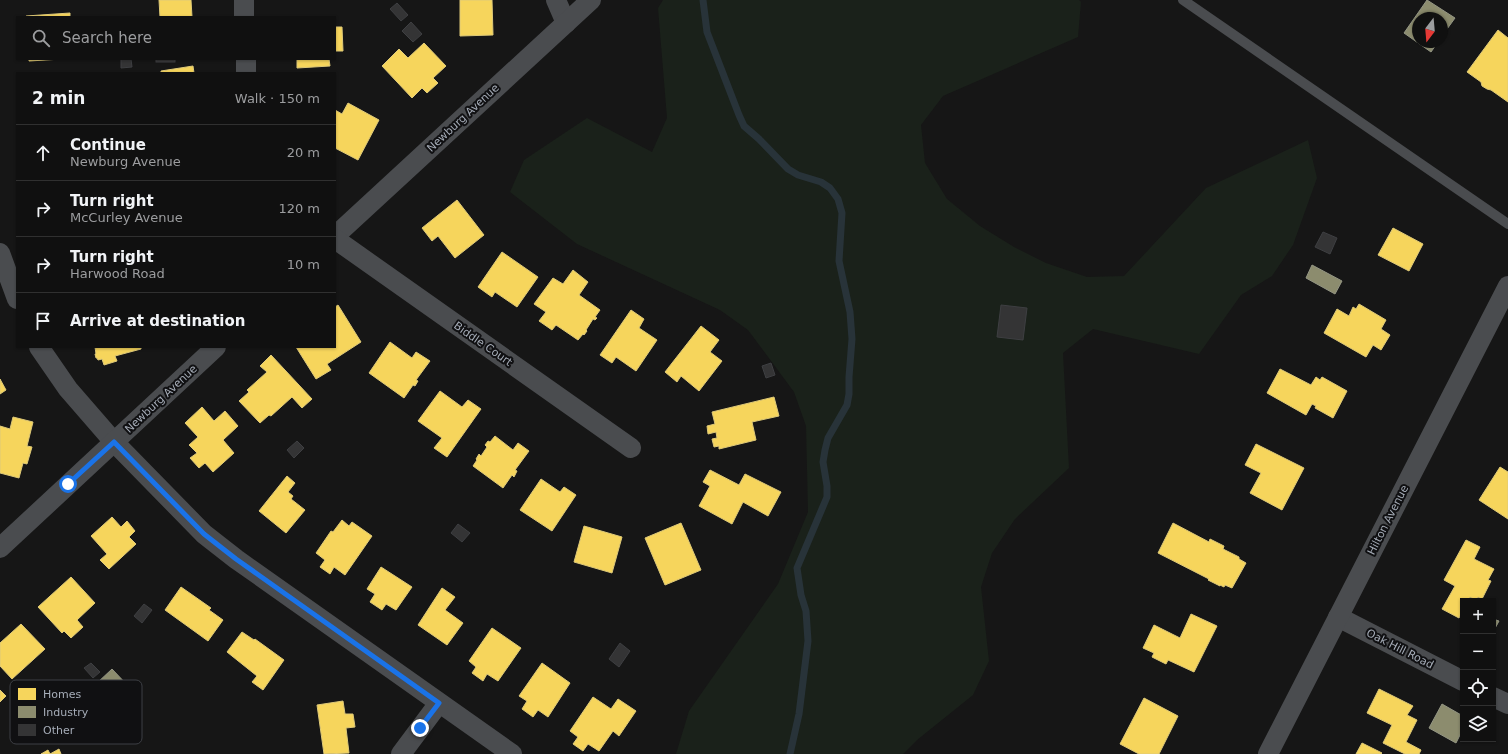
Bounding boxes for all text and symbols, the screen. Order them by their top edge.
north arrow [1412,12,1448,48]
search box [16,16,336,60]
icon: search [30,27,52,49]
text: Search here [62,29,152,47]
street label: Newburg Avenue [424,81,502,155]
text: 2 min [32,88,85,108]
text: Walk · 150 m [235,91,320,106]
text: Continue [70,136,146,154]
icon: ahead [32,142,54,164]
text: 20 m [287,145,320,160]
text: Newburg Avenue [70,154,181,169]
text: Turn right [70,192,154,210]
icon: right [32,198,54,220]
text: 120 m [278,201,320,216]
text: McCurley Avenue [70,210,183,225]
text: Turn right [70,248,154,266]
icon: right [32,254,54,276]
text: 10 m [287,257,320,272]
text: Harwood Road [70,266,165,281]
icon: arrive [32,310,54,332]
text: Arrive at destination [70,312,245,330]
street label: Biddle Court [451,319,515,369]
street label: Newburg Avenue [122,362,200,436]
route start [59,475,77,493]
street label: Hilton Avenue [1365,483,1411,557]
map controls [1460,598,1496,742]
button: + [1460,598,1496,634]
street label: Oak Hill Road [1364,626,1436,672]
button: − [1460,634,1496,670]
button: locate [1460,670,1496,706]
legend [10,680,142,744]
text: Homes [43,688,81,701]
text: Industry [43,706,89,719]
button: layers [1460,706,1496,742]
route end [411,719,429,737]
text: Other [43,724,75,737]

